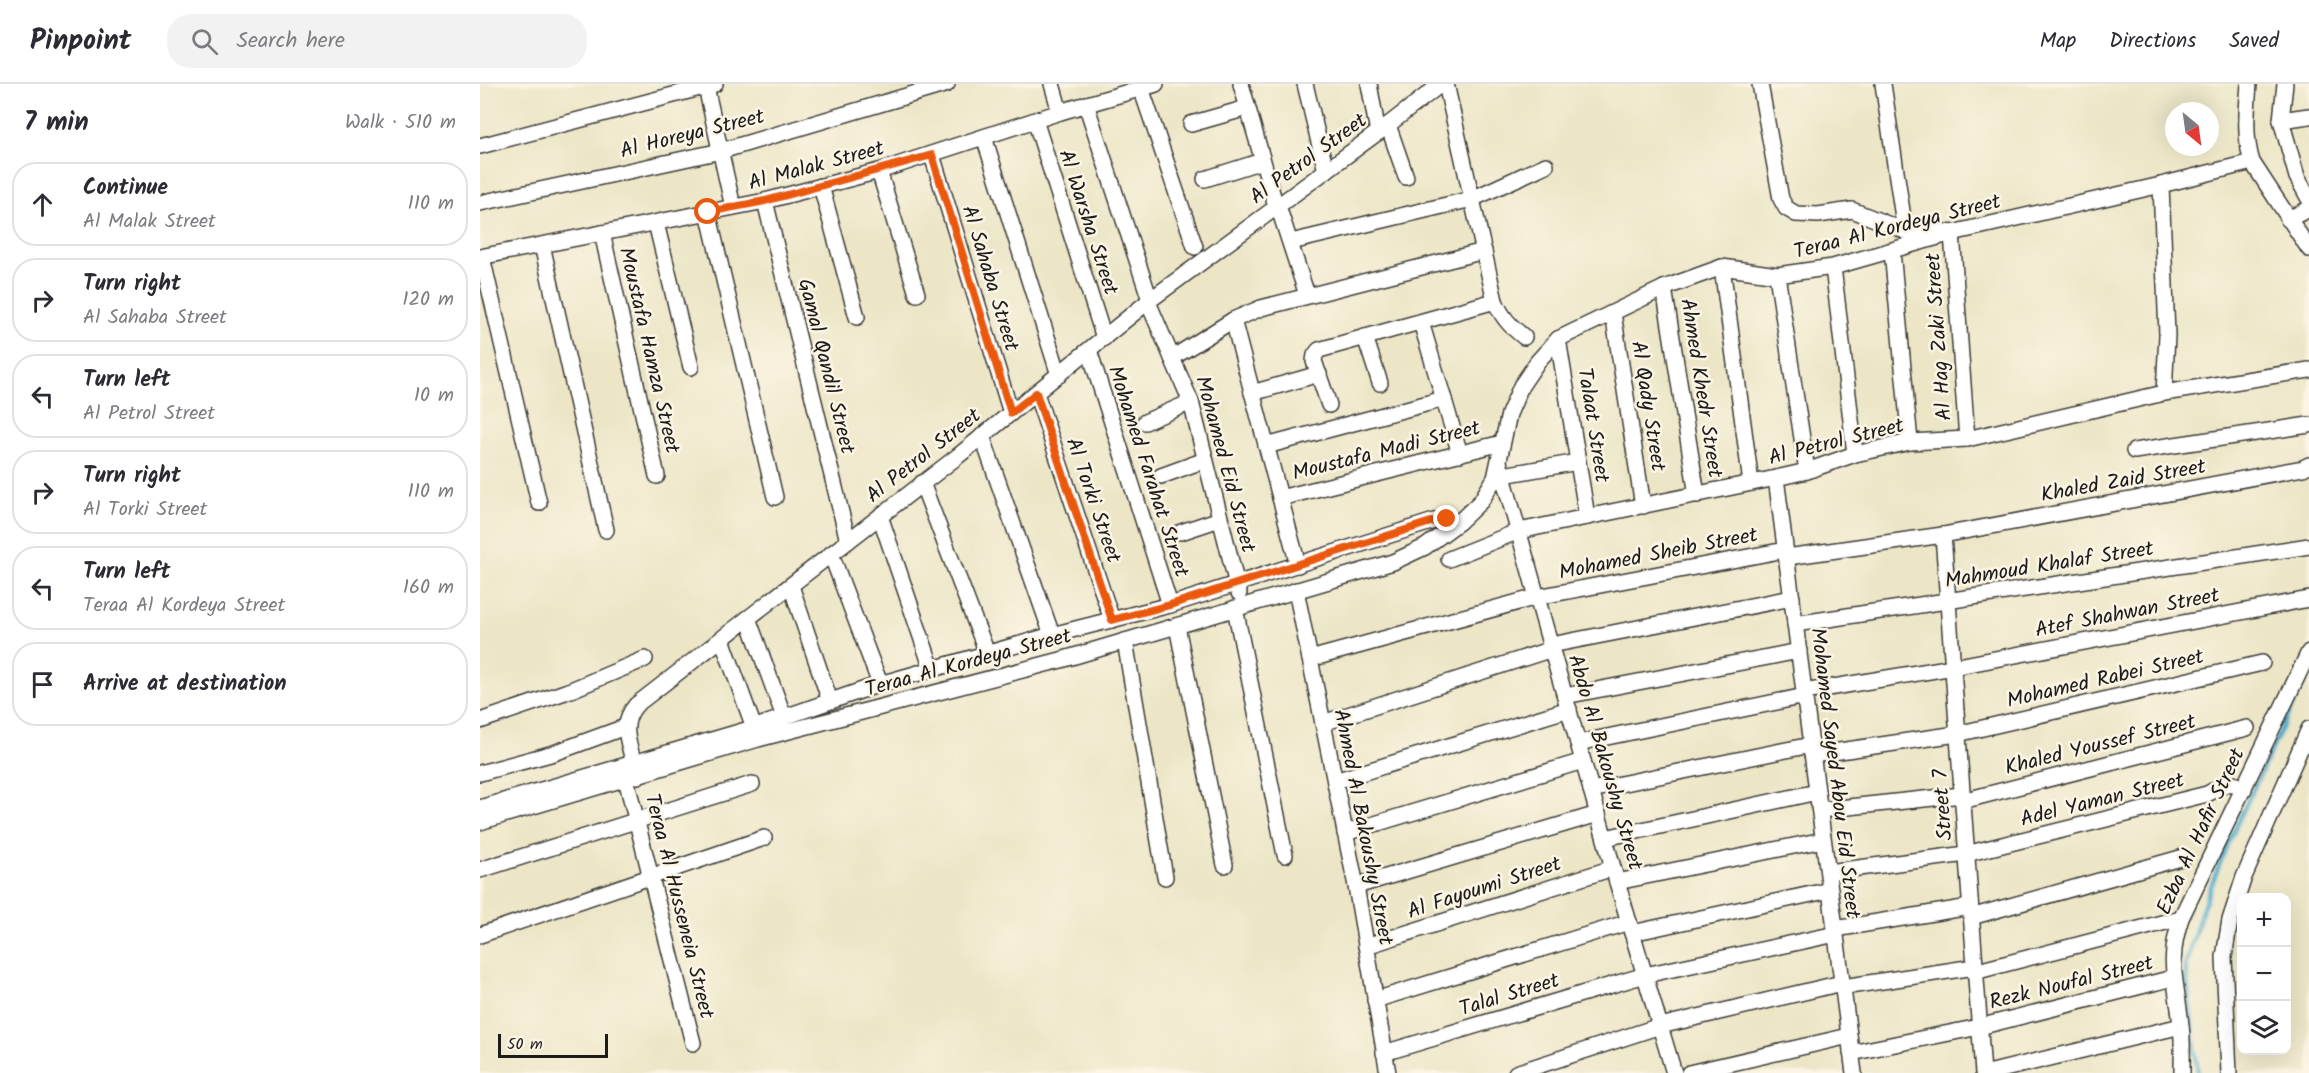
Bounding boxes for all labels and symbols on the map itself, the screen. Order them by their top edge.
street label: Al Horeya Street [617,100,769,168]
north arrow [2165,102,2219,156]
street label: Al Petrol Street [1243,105,1375,213]
street label: Al Malak Street [745,132,889,200]
street label: Al Warsha Street [1049,145,1127,300]
street label: Teraa Al Kordeya Street [1790,186,2005,269]
route start [694,198,720,224]
street label: Al Sahaba Street [952,201,1028,356]
street label: Moustafa Hamza Street [609,244,689,458]
street label: Al Hag Zaki Street [1917,251,1962,422]
street label: Gamal Qandil Street [788,275,863,458]
street label: Ahmed Khedr Street [1670,296,1731,481]
street label: Al Qady Street [1621,339,1674,475]
street label: Mohamed Farahat Street [1098,361,1198,582]
street label: Talaat Street [1567,365,1618,486]
street label: Mohamed Eid Street [1185,372,1264,557]
street label: Al Petrol Street [859,400,989,512]
street label: Al Petrol Street [1765,409,1908,475]
street label: Moustafa Madi Street [1289,412,1485,491]
street label: Al Torki Street [1056,433,1130,568]
street label: Khaled Zaid Street [2038,451,2209,512]
route end [1433,505,1459,531]
street label: Mohamed Sheib Street [1556,519,1761,590]
street label: Mahmoud Khalaf Street [1942,533,2157,598]
street label: Atef Shahwan Street [2032,579,2223,648]
street label: Teraa Al Kordeya Street [862,620,1076,707]
street label: Mohamed Sayed Abou Eid Street [1800,626,1869,921]
street label: Mohamed Rabei Street [2003,641,2208,718]
street label: Abdo Al Bakoushy Street [1558,651,1651,875]
street label: Ahmed Al Bakoushy Street [1323,706,1402,949]
street label: Khaled Youssef Street [2001,706,2200,785]
street label: Ezba Al Hafir Street [2148,742,2255,921]
street label: Adel Yaman Street [2017,764,2189,837]
street label: Street 7 [1924,767,1962,842]
street label: Teraa Al Husseneia Street [635,790,723,1023]
street label: Al Fayoumi Street [1403,848,1566,929]
street label: Rezk Noufal Street [1986,947,2158,1020]
street label: Talal Street [1455,964,1564,1026]
scale bar [498,1031,608,1058]

